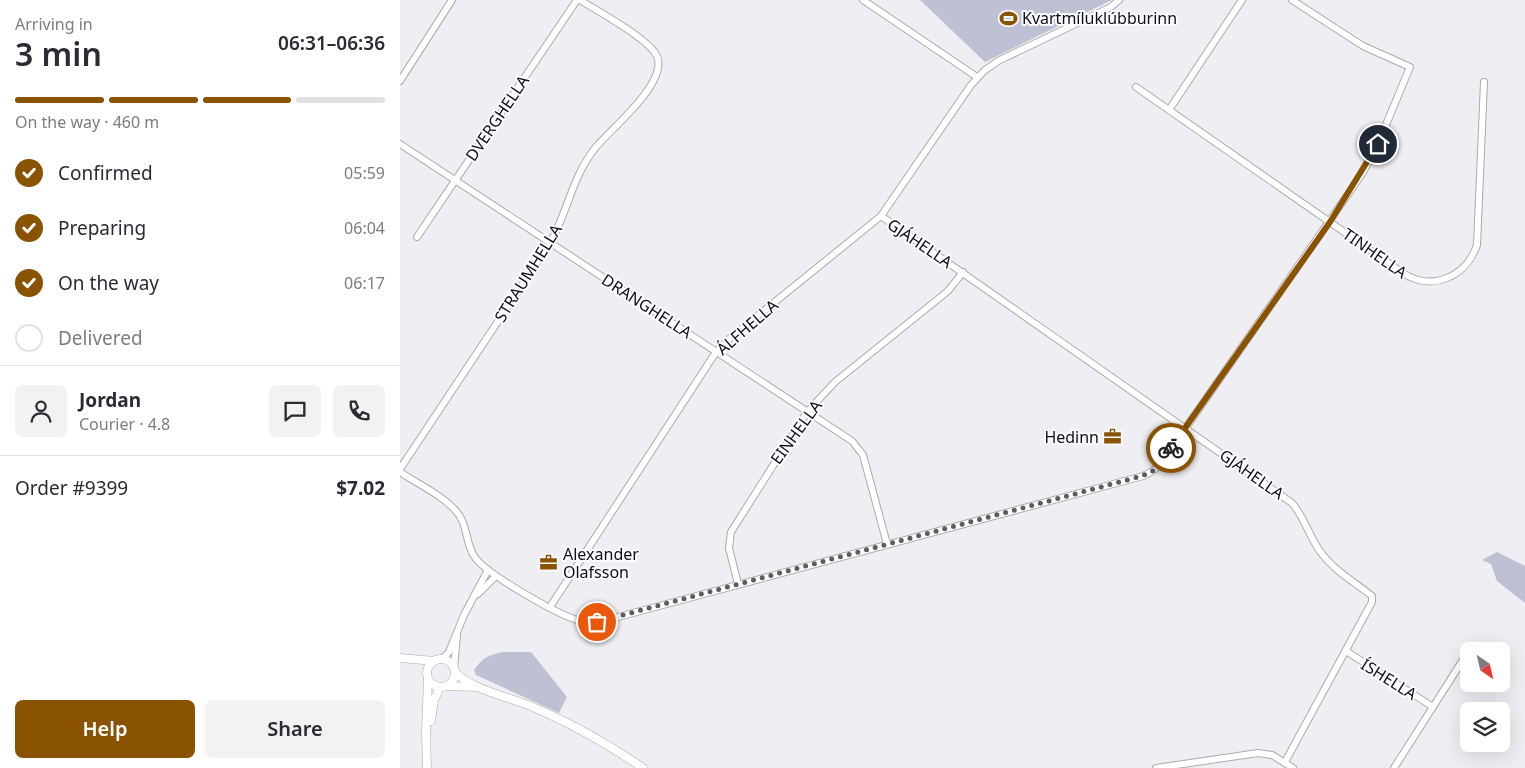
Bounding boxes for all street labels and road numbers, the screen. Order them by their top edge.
street label: DVERGHELLA [460,70,534,165]
street label: GJÁHELLA [883,213,957,273]
street label: STRAUMHELLA [489,219,567,326]
street label: TINHELLA [1338,223,1412,284]
street label: DRANGHELLA [598,269,697,344]
street label: ÁLFHELLA [712,294,783,360]
street label: EINHELLA [765,395,827,468]
street label: GJÁHELLA [1215,444,1289,505]
street label: ÍSHELLA [1357,653,1422,705]

